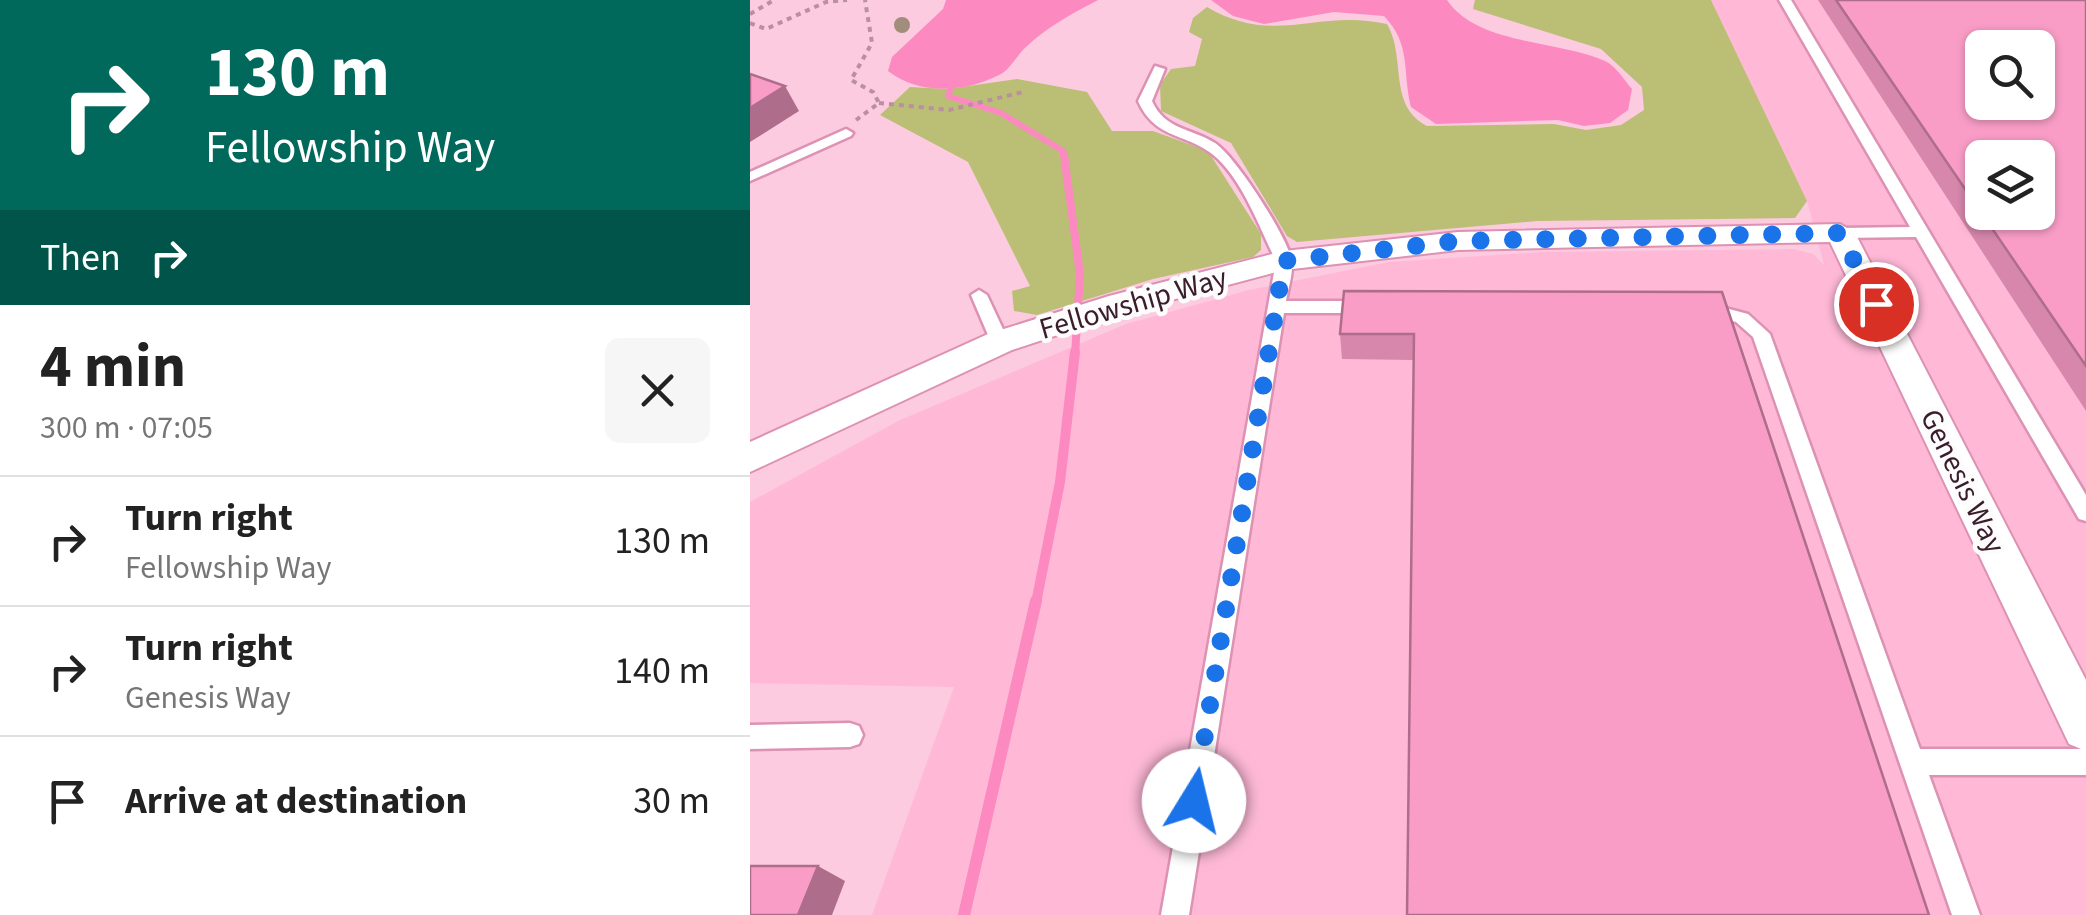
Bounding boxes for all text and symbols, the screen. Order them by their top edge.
text: 130 m [205,23,390,123]
map controls [1965,30,2055,230]
button: search [1965,30,2055,120]
icon: right [40,40,170,170]
text: Fellowship Way [205,116,495,180]
button: layers [1965,140,2055,230]
icon: right [141,230,196,285]
text: Then [40,231,121,285]
street label: Fellowship Way [1034,256,1232,351]
pin [1834,262,1919,347]
icon: arrive [1849,277,1904,332]
text: 4 min [40,325,186,410]
button: close [605,338,710,443]
street label: Genesis Way [1909,402,2016,560]
text: 300 m · 07:05 [40,405,213,451]
text: Turn right [125,491,293,545]
icon: right [40,514,95,569]
text: 130 m [614,514,710,568]
text: Fellowship Way [125,545,331,591]
text: Turn right [125,621,293,675]
icon: right [40,644,95,699]
text: 140 m [614,644,710,698]
text: Genesis Way [125,675,291,721]
position arrow [1142,749,1246,853]
icon: arrive [40,774,95,829]
text: Arrive at destination [125,774,467,828]
text: 30 m [633,774,710,828]

